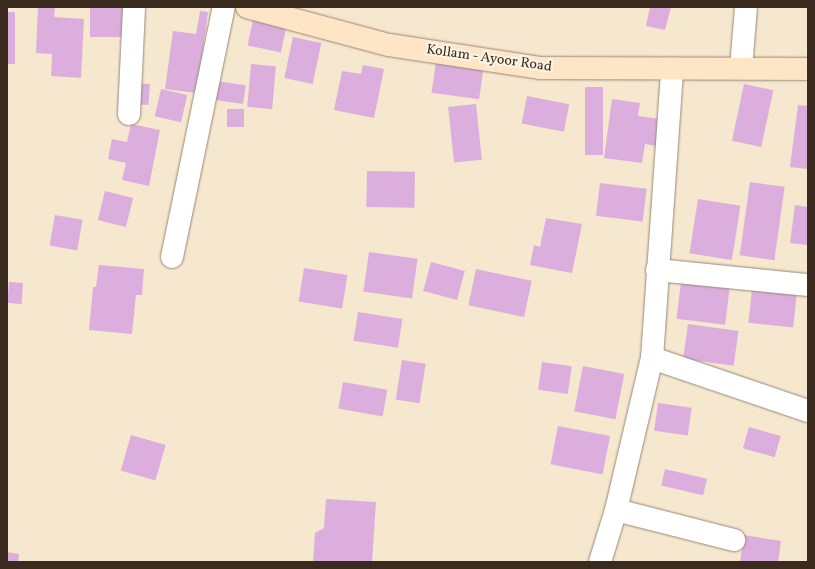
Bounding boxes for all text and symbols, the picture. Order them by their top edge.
street label: Kollam - Ayoor Road [425,42,553,76]

